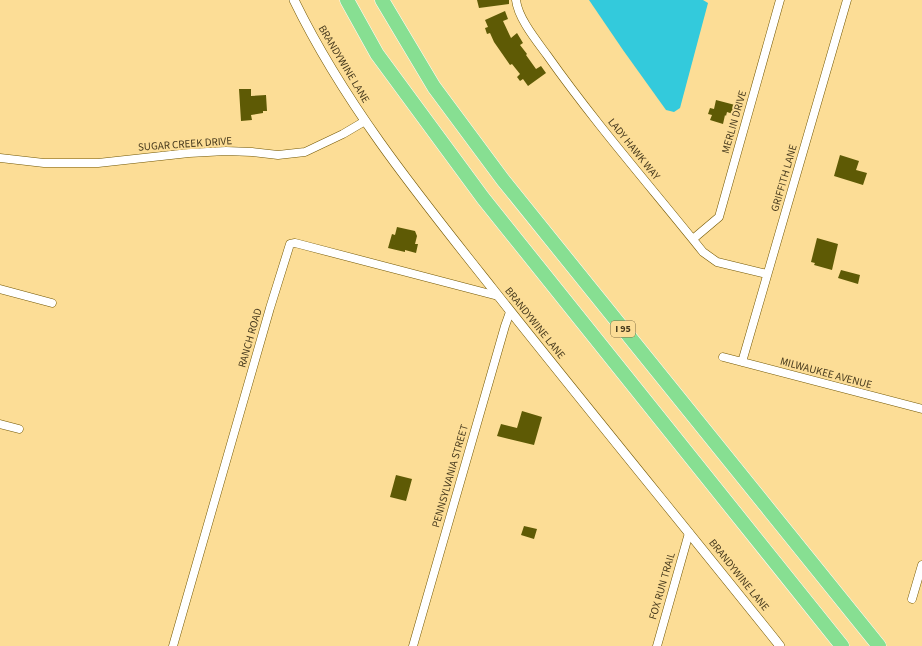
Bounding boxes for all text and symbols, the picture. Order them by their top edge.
street label: BRANDYWINE LANE [315,22,373,106]
street label: MERLIN DRIVE [718,89,750,155]
street label: LADY HAWK WAY [604,115,664,184]
street label: SUGAR CREEK DRIVE [137,133,233,155]
street label: GRIFFITH LANE [767,142,801,213]
street label: BRANDYWINE LANE [501,284,569,362]
street label: RANCH ROAD [234,306,266,369]
road number: I 95 [611,321,635,337]
street label: MILWAUKEE AVENUE [778,354,874,393]
street label: PENNSYLVANIA STREET [428,423,472,529]
street label: BRANDYWINE LANE [705,536,773,614]
street label: FOX RUN TRAIL [645,550,679,621]

